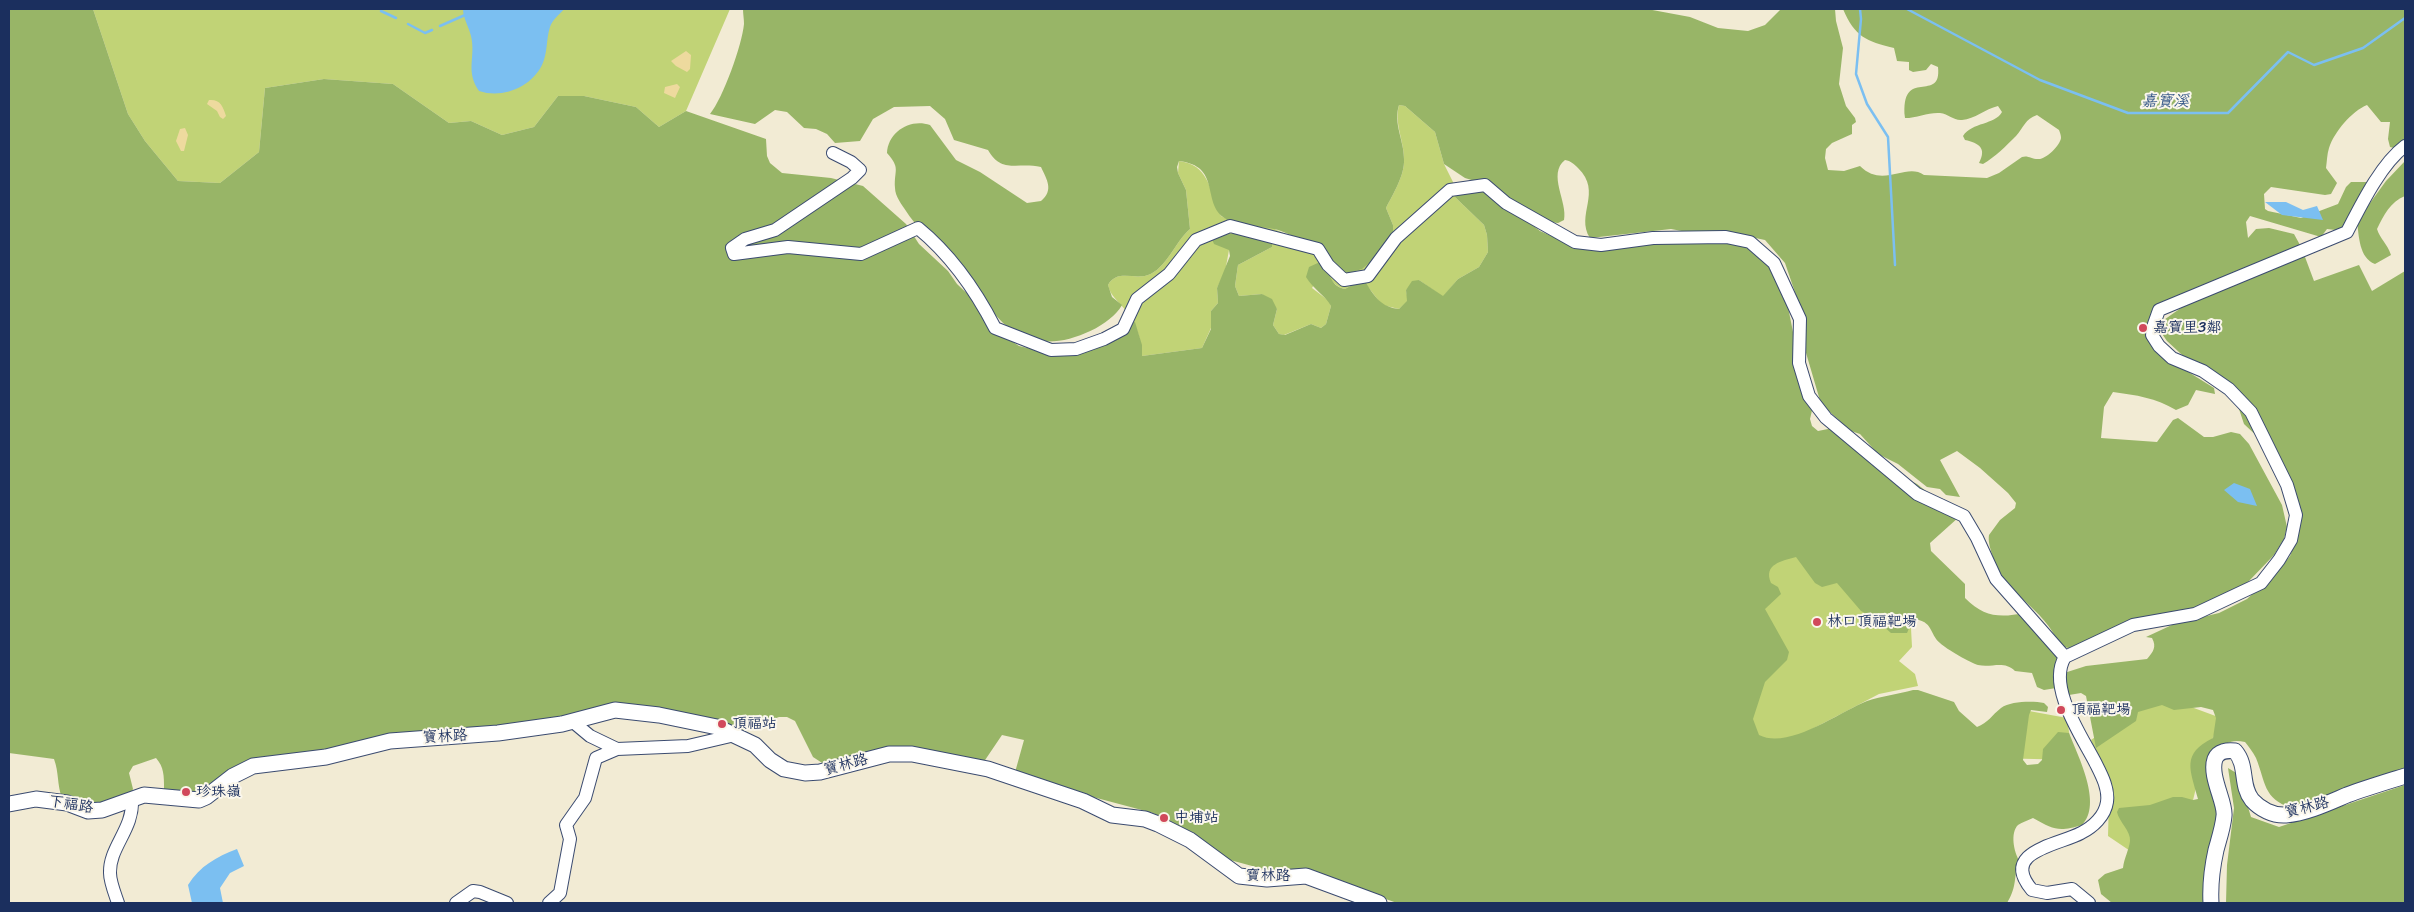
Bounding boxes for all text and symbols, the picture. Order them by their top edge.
water label: 嘉寶溪 [2141,92,2189,112]
place label: 嘉寶里3鄰 [2153,319,2221,337]
marker: 嘉寶里3鄰 [2137,322,2149,334]
place label: 林口頂福靶場 [1827,613,1917,631]
marker: 林口頂福靶場 [1811,616,1823,628]
place label: 頂福靶場 [2071,701,2131,719]
marker: 頂福靶場 [2055,704,2067,716]
place label: 頂福站 [732,715,777,733]
marker: 頂福站 [716,718,728,730]
street label: 寶林路 [422,727,468,747]
street label: 寶林路 [822,750,870,780]
place label: 珍珠嶺 [196,783,241,801]
marker: 珍珠嶺 [180,786,192,798]
street label: 下福路 [47,793,95,817]
street label: 寶林路 [2283,794,2331,822]
place label: 中埔站 [1174,809,1219,827]
marker: 中埔站 [1158,812,1170,824]
street label: 寶林路 [1246,867,1290,885]

